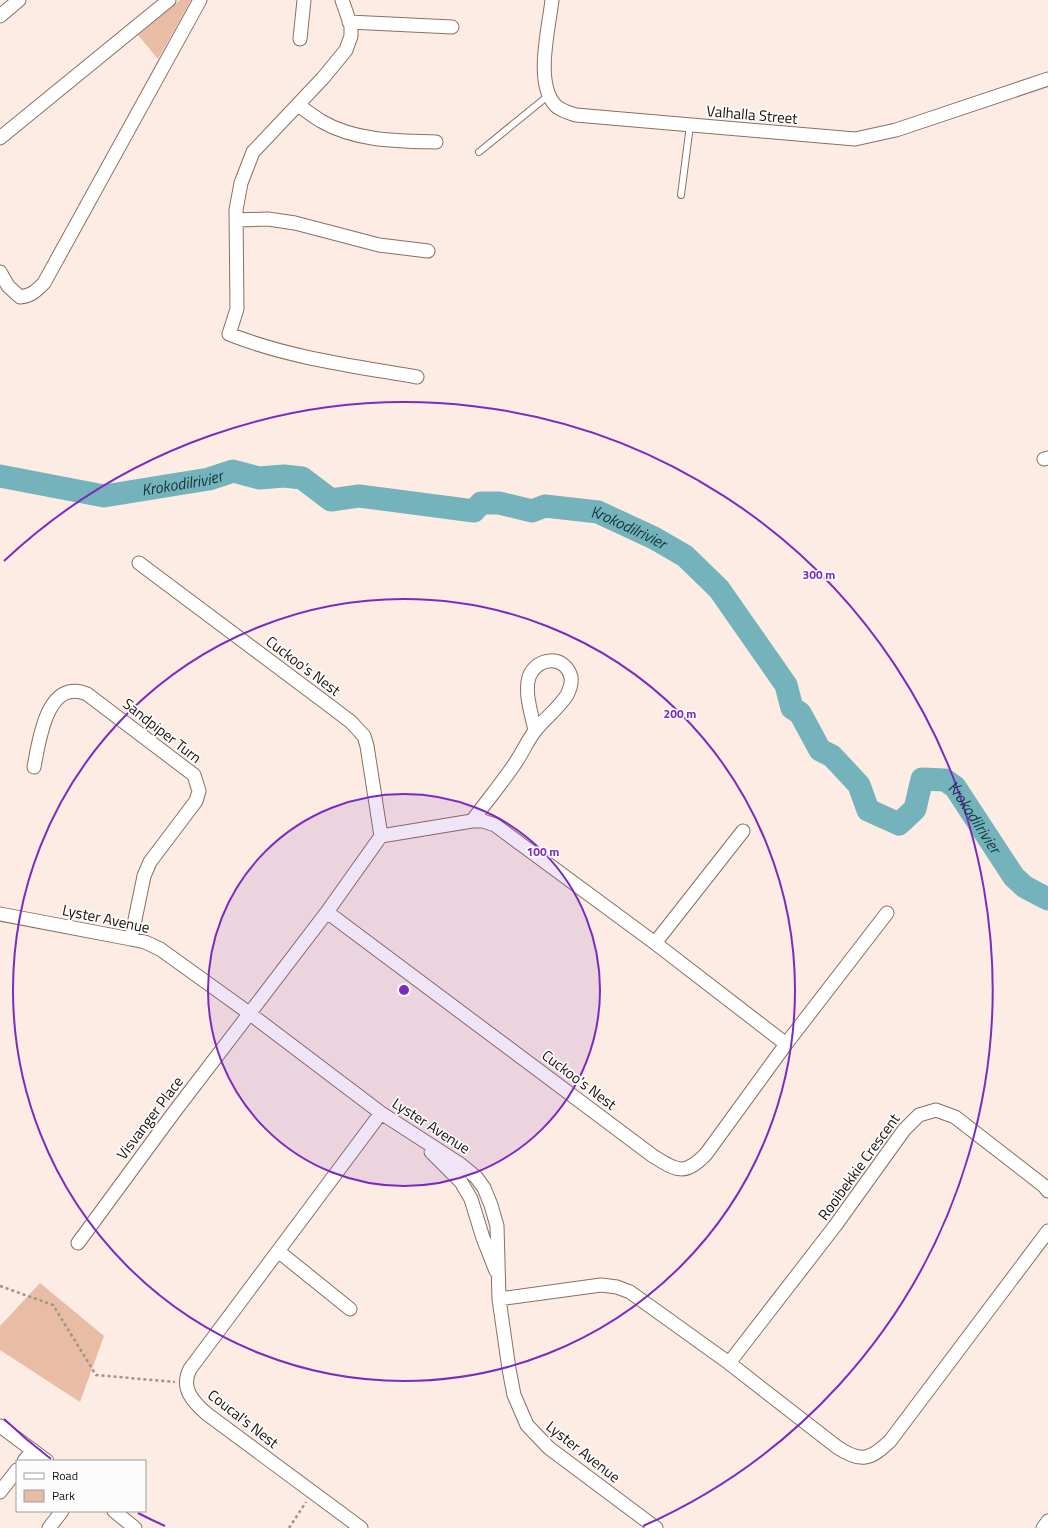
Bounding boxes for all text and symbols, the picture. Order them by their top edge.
street label: Valhalla Street [706,99,799,130]
water label: Krokodilrivier [140,463,228,502]
water label: Krokodilrivier [589,499,673,556]
text: 300 m [803,565,835,584]
street label: Cuckoo's Nest [261,630,346,702]
street label: Sandpiper Turn [118,692,207,769]
text: 200 m [664,704,696,723]
water label: Krokodilrivier [944,774,1008,860]
text: 100 m [527,842,559,861]
street label: Lyster Avenue [60,898,152,939]
centre of rings [397,983,411,997]
street label: Cuckoo's Nest [537,1044,622,1116]
street label: Visvanger Place [111,1071,189,1164]
street label: Lyster Avenue [388,1092,475,1159]
street label: Rooibekkie Crescent [812,1108,906,1225]
street label: Coucal's Nest [203,1383,284,1454]
street label: Lyster Avenue [541,1415,625,1488]
legend [16,1460,146,1512]
text: Road [52,1466,78,1485]
text: Park [52,1486,75,1505]

